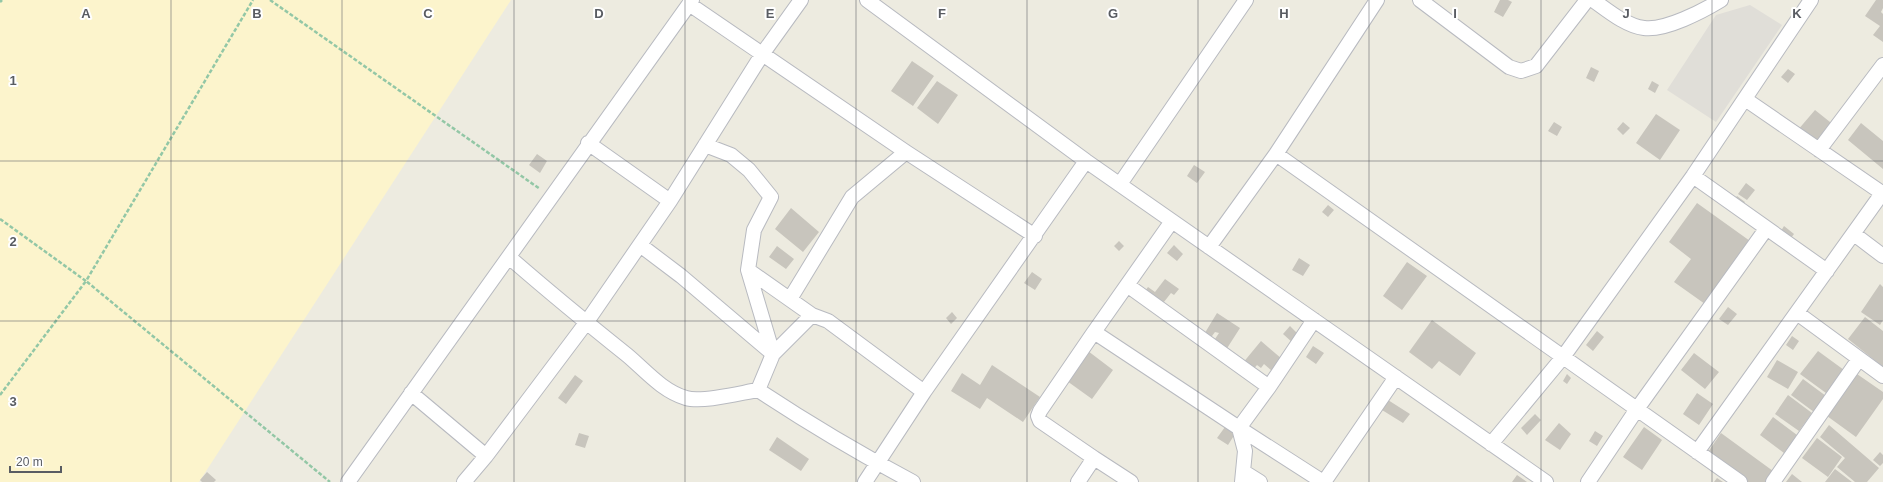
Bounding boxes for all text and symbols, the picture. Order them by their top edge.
text: A [81,6,91,21]
text: B [252,6,262,21]
text: C [423,6,433,21]
text: D [594,6,604,21]
text: E [766,6,775,21]
text: F [938,6,946,21]
text: G [1108,6,1118,21]
text: H [1279,6,1289,21]
text: I [1453,6,1457,21]
text: J [1622,6,1630,21]
text: K [1792,6,1802,21]
text: 1 [9,73,17,88]
text: 2 [9,234,17,249]
text: 3 [9,394,17,409]
scale bar [10,448,61,474]
text: 20 m [16,455,43,469]

